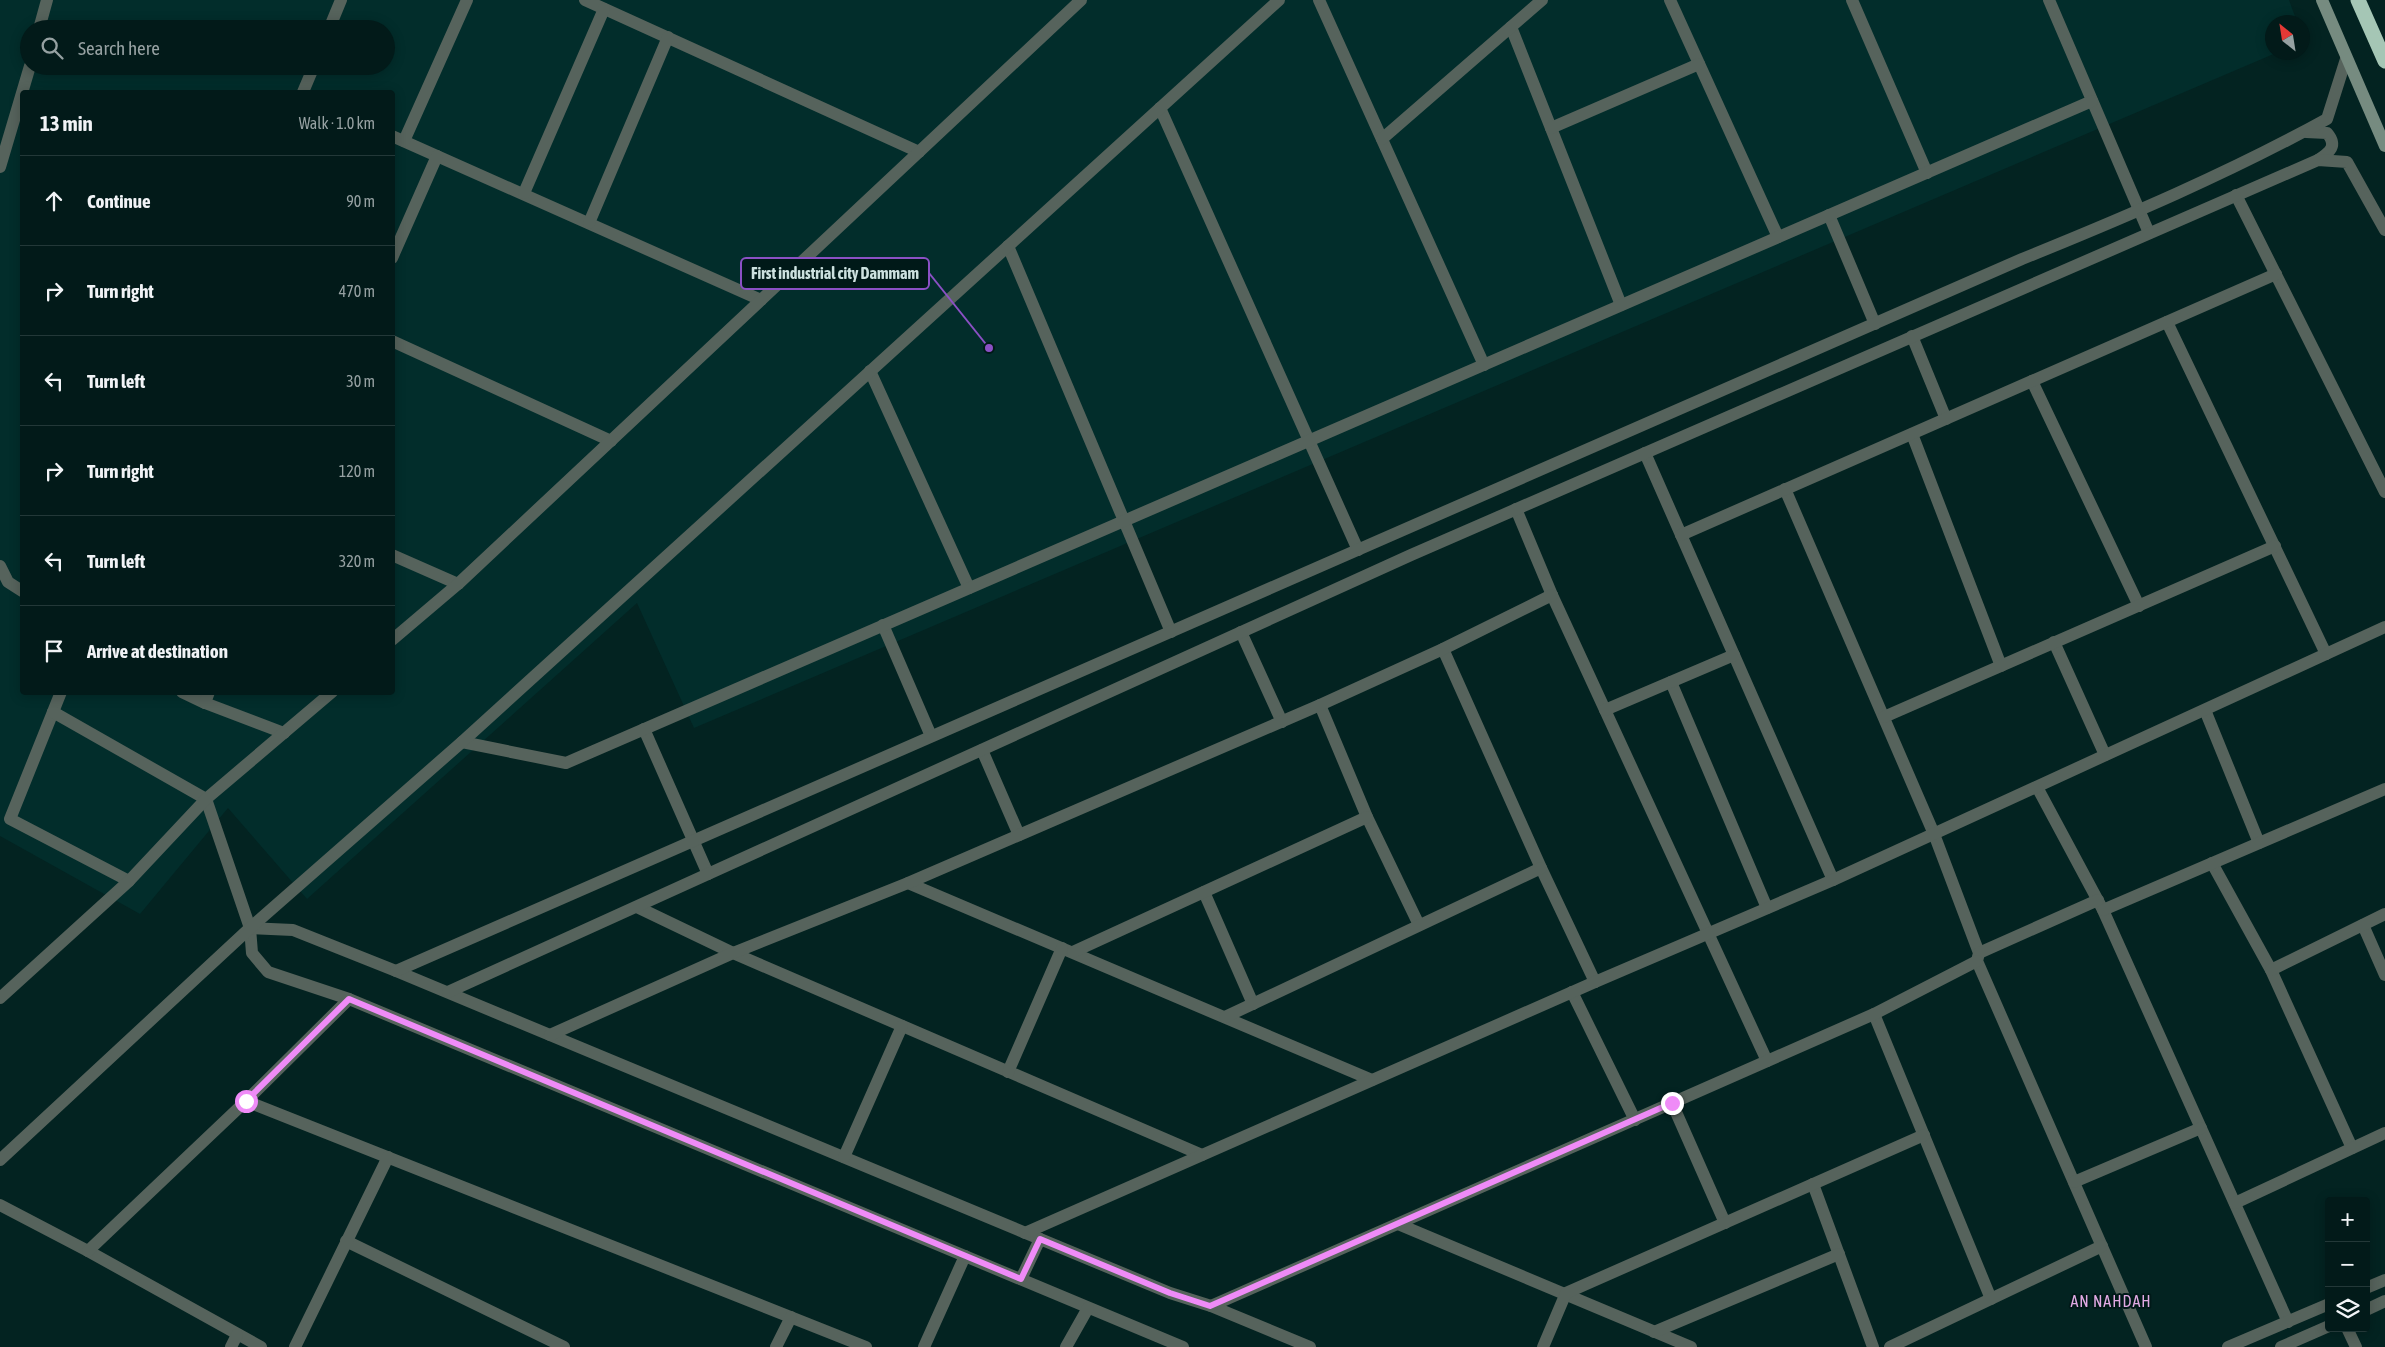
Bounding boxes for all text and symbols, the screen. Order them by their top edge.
north arrow [2265,15,2310,60]
search box [20,20,395,75]
icon: search [38,34,66,62]
text: Search here [78,37,160,59]
text: 13 min [40,111,93,135]
text: Walk · 1.0 km [299,114,375,132]
icon: ahead [40,187,68,215]
text: Continue [87,190,151,212]
text: 90 m [346,192,375,210]
callout: First industrial city Dammam [741,258,929,289]
text: First industrial city Dammam [751,264,919,282]
icon: right [40,277,68,305]
text: Turn right [87,280,154,302]
text: 470 m [339,282,375,300]
icon: left [40,367,68,395]
text: Turn left [87,370,145,392]
text: 30 m [346,372,375,390]
icon: right [40,457,68,485]
text: Turn right [87,460,154,482]
text: 120 m [339,462,375,480]
icon: left [40,547,68,575]
text: Turn left [87,550,145,572]
text: 320 m [339,552,375,570]
icon: arrive [40,637,68,665]
text: Arrive at destination [87,640,228,662]
route start [235,1090,258,1113]
route end [1661,1092,1684,1115]
map controls [2325,1197,2370,1332]
button: + [2325,1197,2370,1242]
button: − [2325,1242,2370,1287]
button: layers [2325,1287,2370,1332]
district label: AN NAHDAH [2070,1292,2152,1310]

